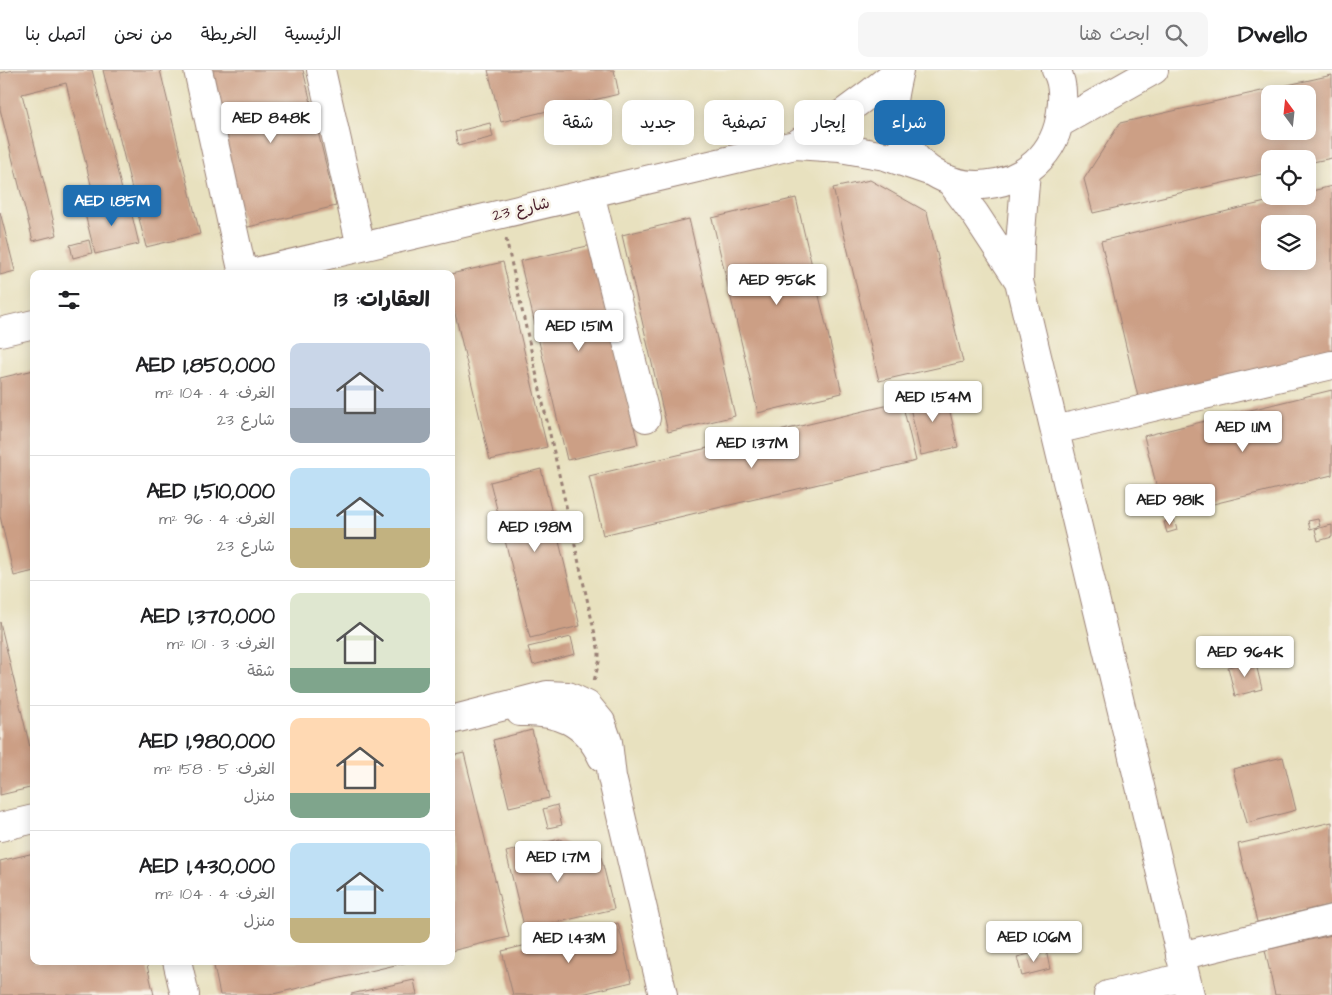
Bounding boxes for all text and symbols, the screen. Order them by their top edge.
search box [858,12,1208,57]
text: Dwello [1238,18,1307,52]
text: ابحث هنا [1079,21,1150,48]
icon: search [1162,21,1190,49]
text: اتصل بنا [25,22,86,47]
text: من نحن [114,22,173,47]
text: الخريطة [201,22,257,47]
text: الرئيسية [285,22,341,47]
north arrow [1261,85,1316,140]
map controls [1261,85,1316,270]
chip: شقة [544,100,612,145]
chip: جديد [622,100,694,145]
chip: تصفية [704,100,784,145]
chip: إيجار [794,100,864,145]
chip: شراء [874,100,945,145]
pin: AED 848K [219,102,323,144]
text: AED 848K [232,107,310,129]
button: locate [1261,150,1316,205]
pin: AED 1.85M [55,184,169,227]
text: AED 1.85M [74,190,150,212]
street label: شارع 23 [490,192,552,226]
button: layers [1261,215,1316,270]
pin: AED 956K [725,264,829,306]
text: AED 956K [739,269,815,291]
text: العقارات: 13 [334,285,430,314]
icon: filters [55,286,83,314]
pin: AED 1.51M [522,310,636,352]
text: AED 1.51M [545,315,613,337]
text: AED 1,850,000 [135,351,275,380]
icon: home [330,363,390,423]
pin: AED 1.54M [876,380,990,423]
text: الغرف: 4 · 104 m² [155,382,275,404]
text: AED 1.54M [895,386,971,408]
text: شارع 23 [217,409,275,431]
pin: AED 1.1M [1191,410,1295,453]
text: AED 1.1M [1215,416,1271,438]
pin: AED 1.37M [695,426,809,469]
text: AED 1.37M [716,432,788,454]
text: AED 1,510,000 [146,477,275,506]
pin: AED 981K [1118,484,1222,526]
icon: home [330,488,390,548]
text: AED 981K [1136,489,1204,511]
text: الغرف: 4 · 96 m² [159,508,275,530]
pin: AED 1.98M [478,510,592,553]
text: AED 1.98M [498,516,572,538]
text: شارع 23 [217,535,275,557]
text: AED 1,370,000 [140,602,275,631]
icon: home [330,613,390,673]
text: الغرف: 3 · 101 m² [167,633,275,655]
pin: AED 964K [1193,636,1297,678]
text: AED 964K [1207,641,1283,663]
text: شقة [247,660,275,682]
text: AED 1,980,000 [138,727,275,756]
icon: home [330,738,390,798]
text: الغرف: 5 · 158 m² [154,758,275,780]
text: منزل [243,785,275,807]
pin: AED 1.7M [506,840,610,883]
text: AED 1.7M [526,846,590,868]
text: AED 1,430,000 [139,852,275,881]
icon: home [330,863,390,923]
text: الغرف: 4 · 104 m² [155,883,275,905]
text: منزل [243,910,275,932]
pin: AED 1.06M [977,920,1091,963]
pin: AED 1.43M [512,922,626,964]
text: AED 1.06M [997,926,1071,948]
text: AED 1.43M [532,927,606,949]

